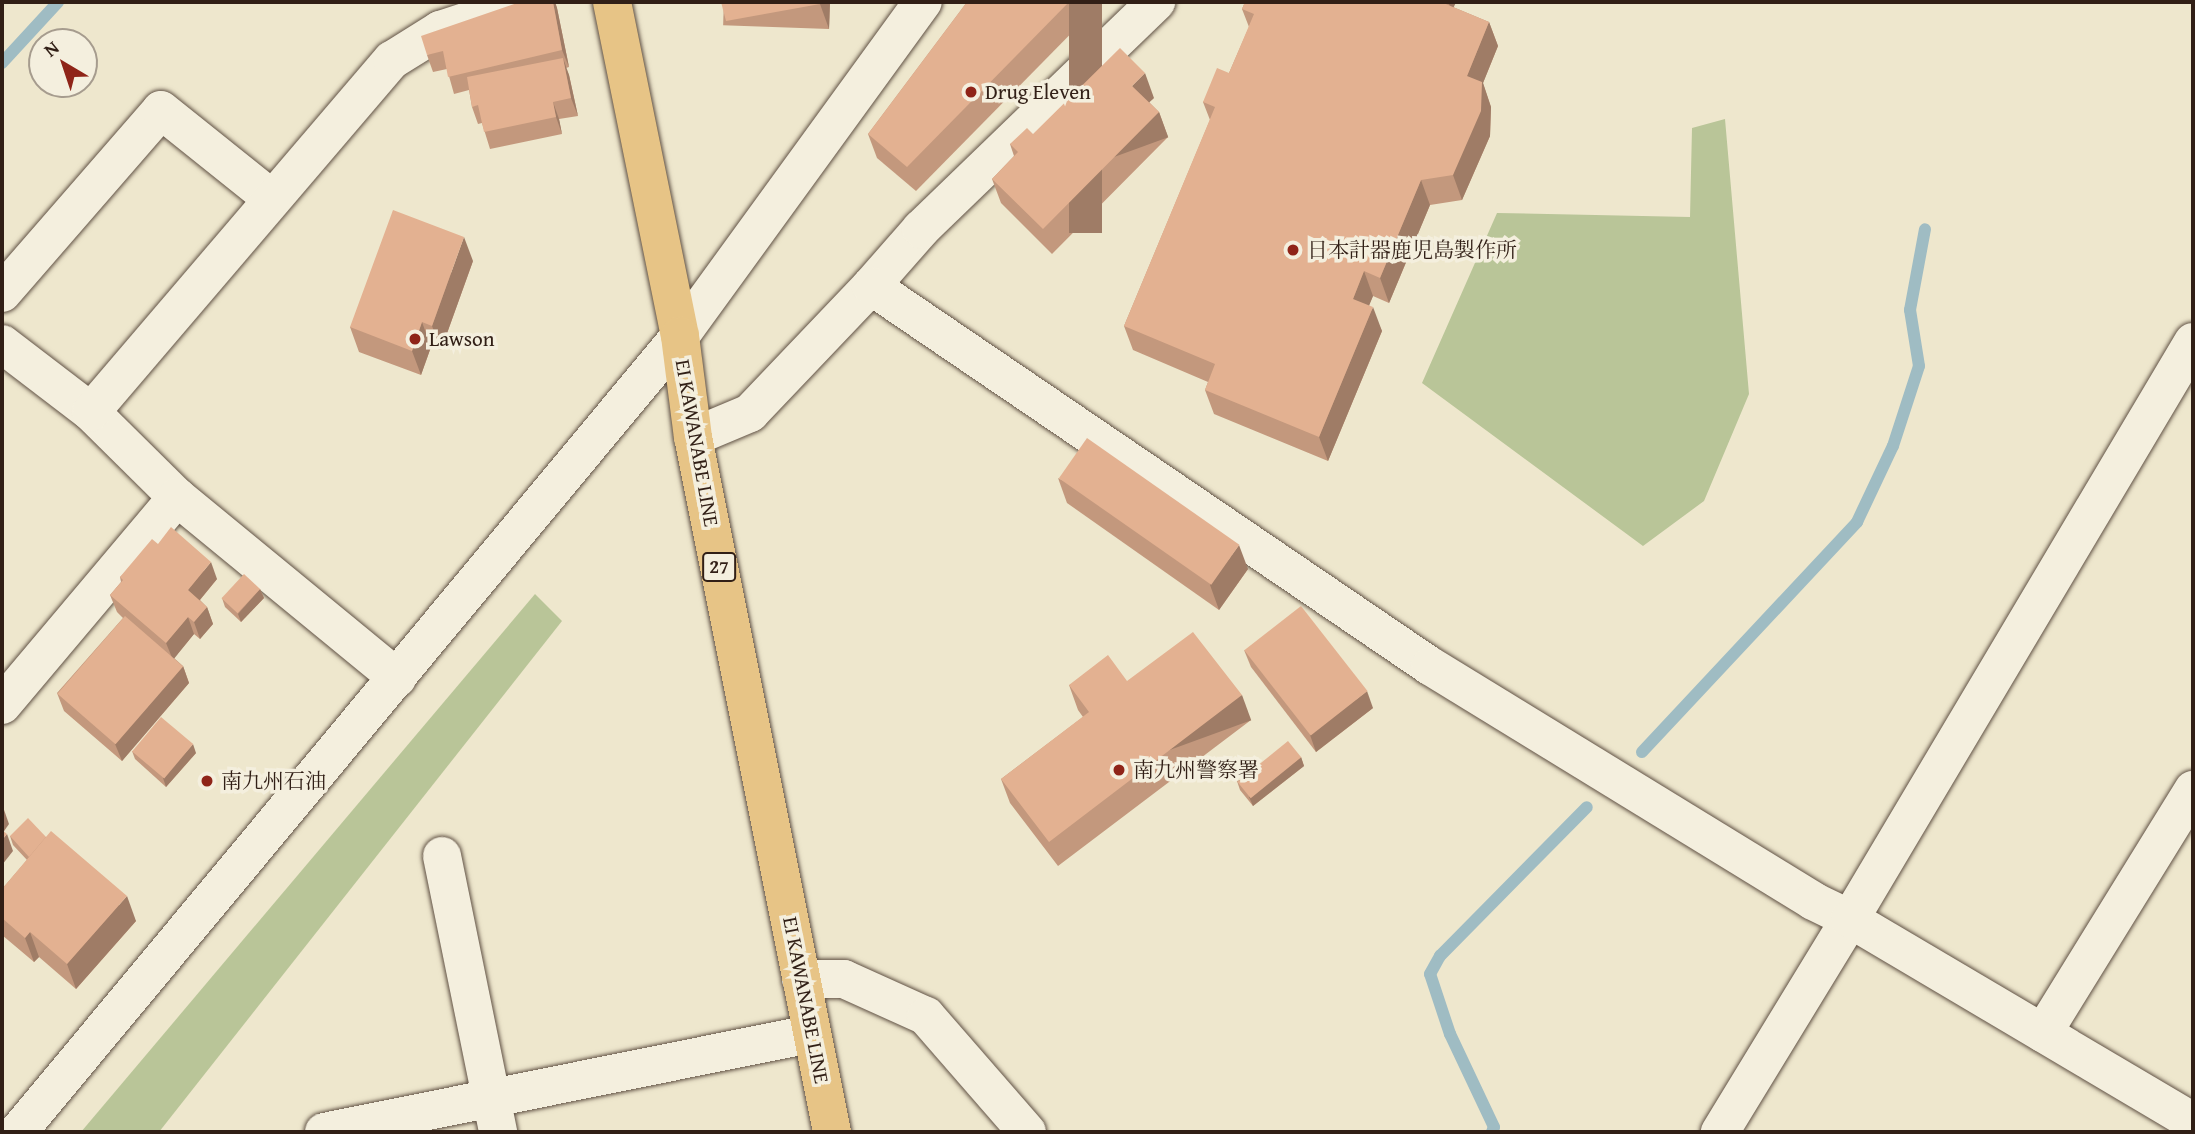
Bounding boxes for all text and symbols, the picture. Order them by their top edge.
north arrow [28,28,98,98]
text: N [37,33,65,63]
place label: Drug Eleven [985,79,1091,105]
marker: Drug Eleven [963,84,979,100]
place label: 日本計器鹿児島製作所 [1307,237,1517,263]
marker: 日本計器鹿児島製作所 [1285,242,1301,258]
place label: Lawson [429,326,495,352]
marker: Lawson [407,331,423,347]
street label: EI KAWANABE LINE [670,357,724,529]
road number: 27 [702,552,736,582]
place label: 南九州警察署 [1133,757,1259,783]
marker: 南九州警察署 [1111,762,1127,778]
place label: 南九州石油 [221,768,326,794]
marker: 南九州石油 [199,773,215,789]
street label: EI KAWANABE LINE [777,915,835,1085]

